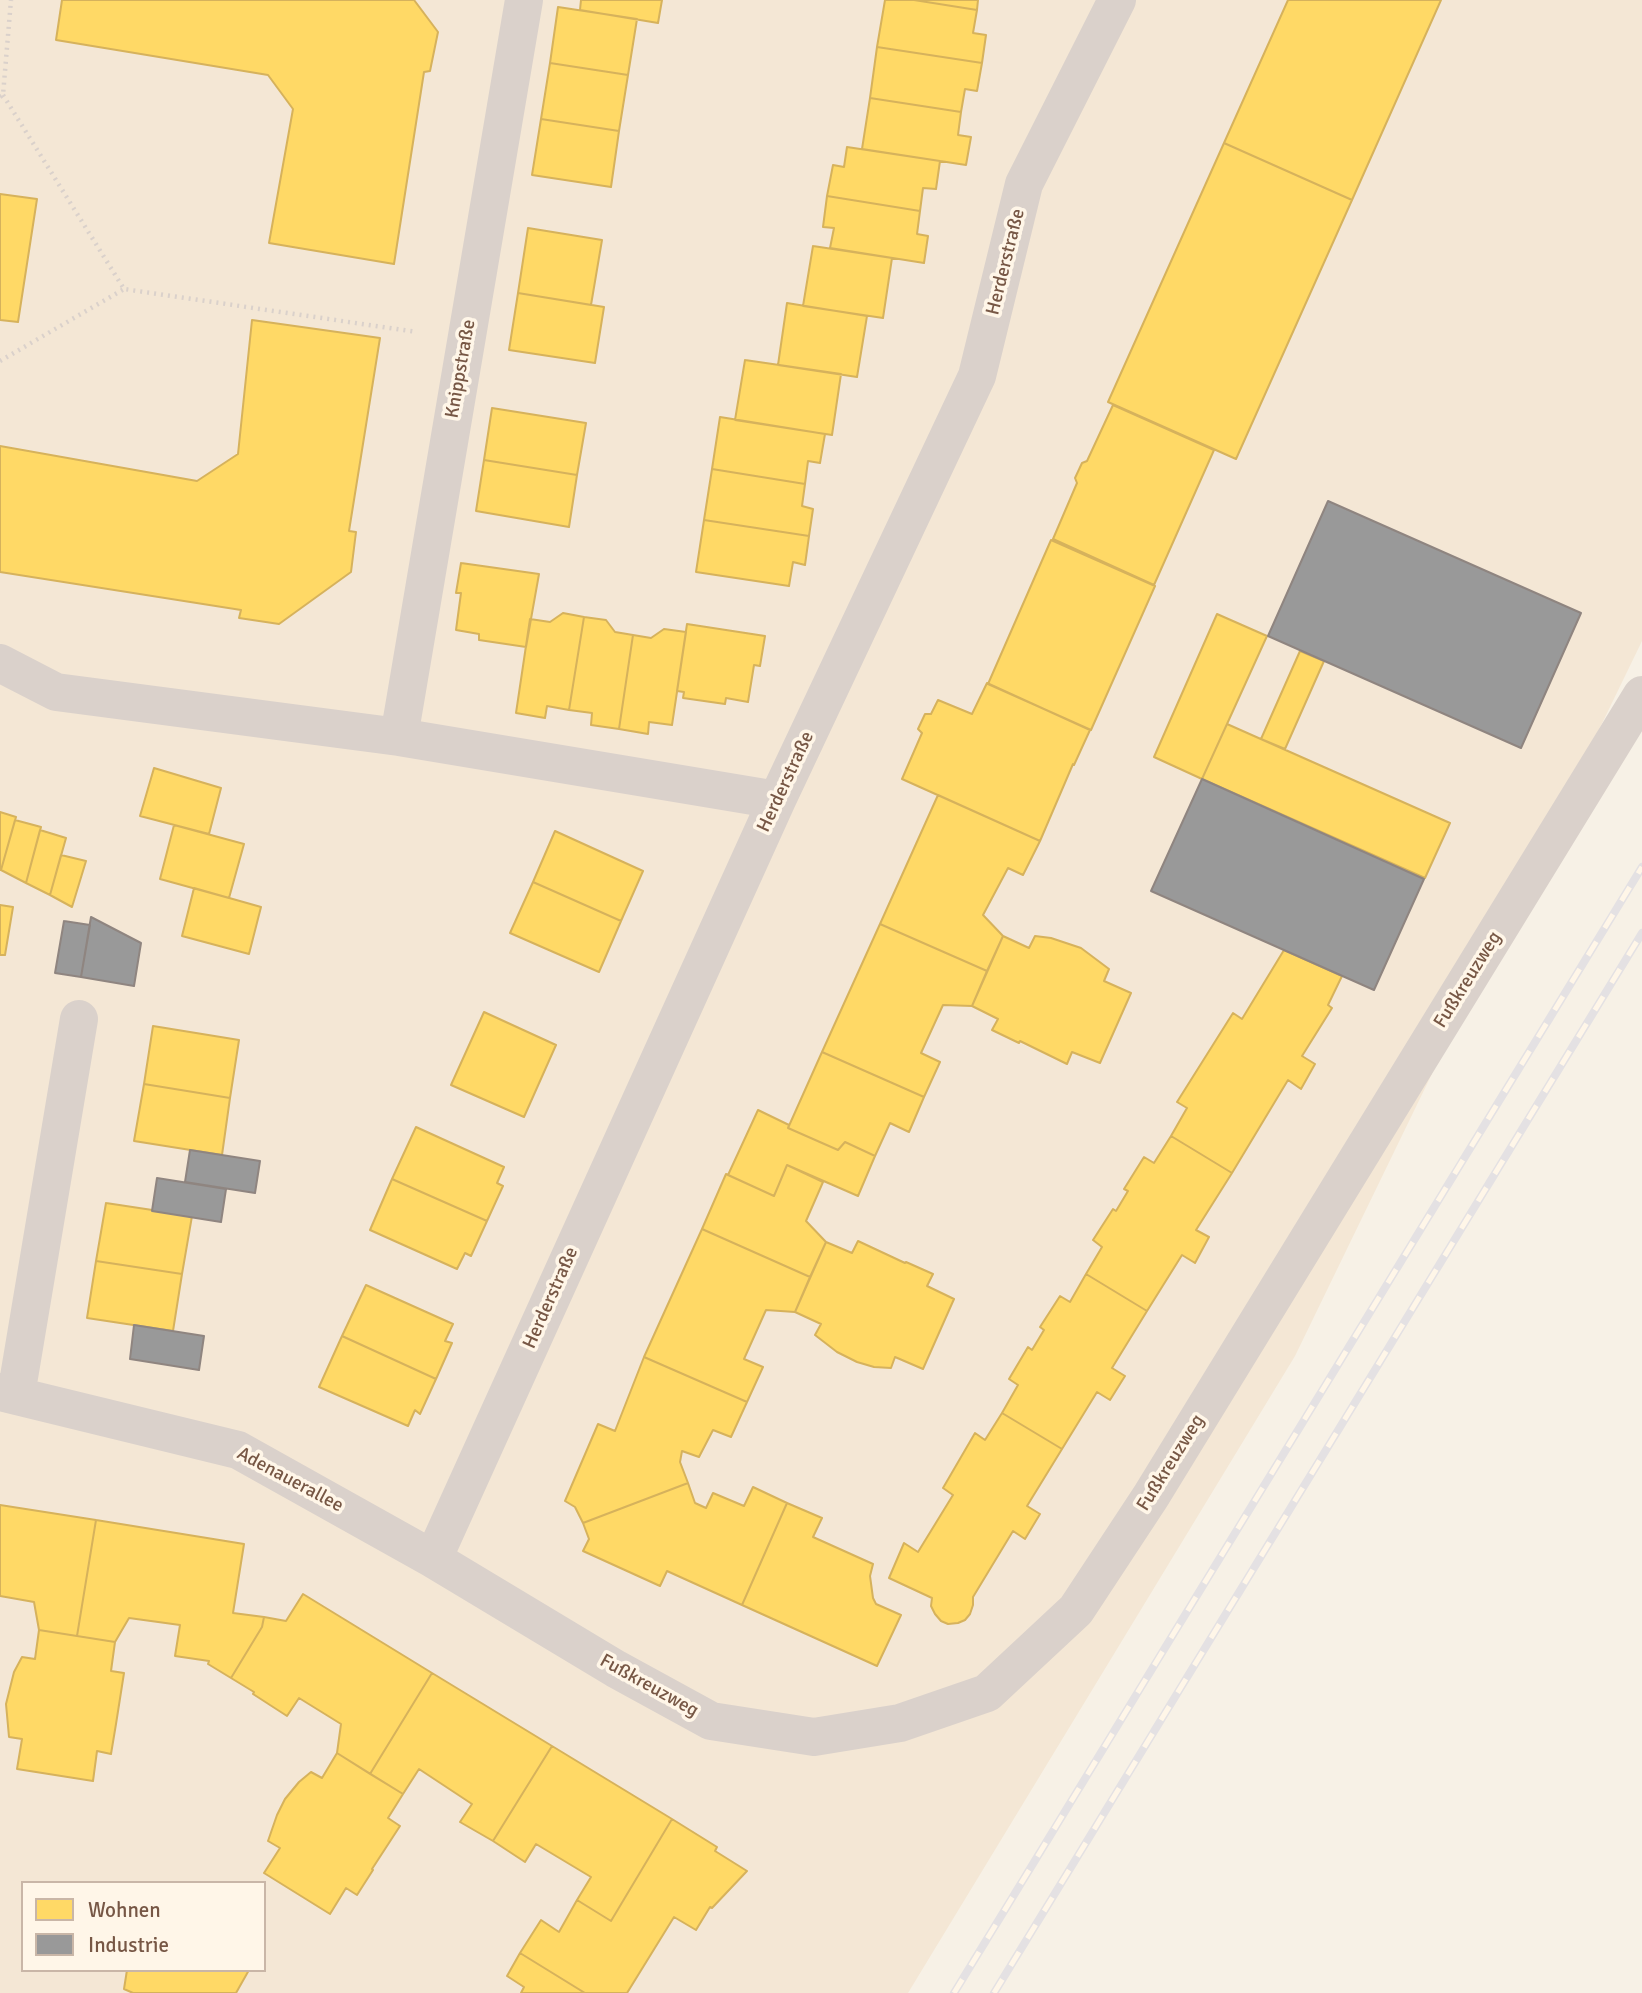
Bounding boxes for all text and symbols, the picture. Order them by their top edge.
street label: Herderstraße [982,207,1030,317]
street label: Knippstraße [441,318,481,420]
street label: Herderstraße [753,728,819,836]
street label: Fußkreuzweg [1429,928,1507,1032]
street label: Herderstraße [519,1244,583,1352]
street label: Fußkreuzweg [1132,1411,1210,1515]
street label: Adenauerallee [233,1442,347,1518]
street label: Fußkreuzweg [596,1650,702,1722]
legend [21,1881,266,1972]
text: Wohnen [88,1897,161,1923]
text: Industrie [88,1932,169,1958]

